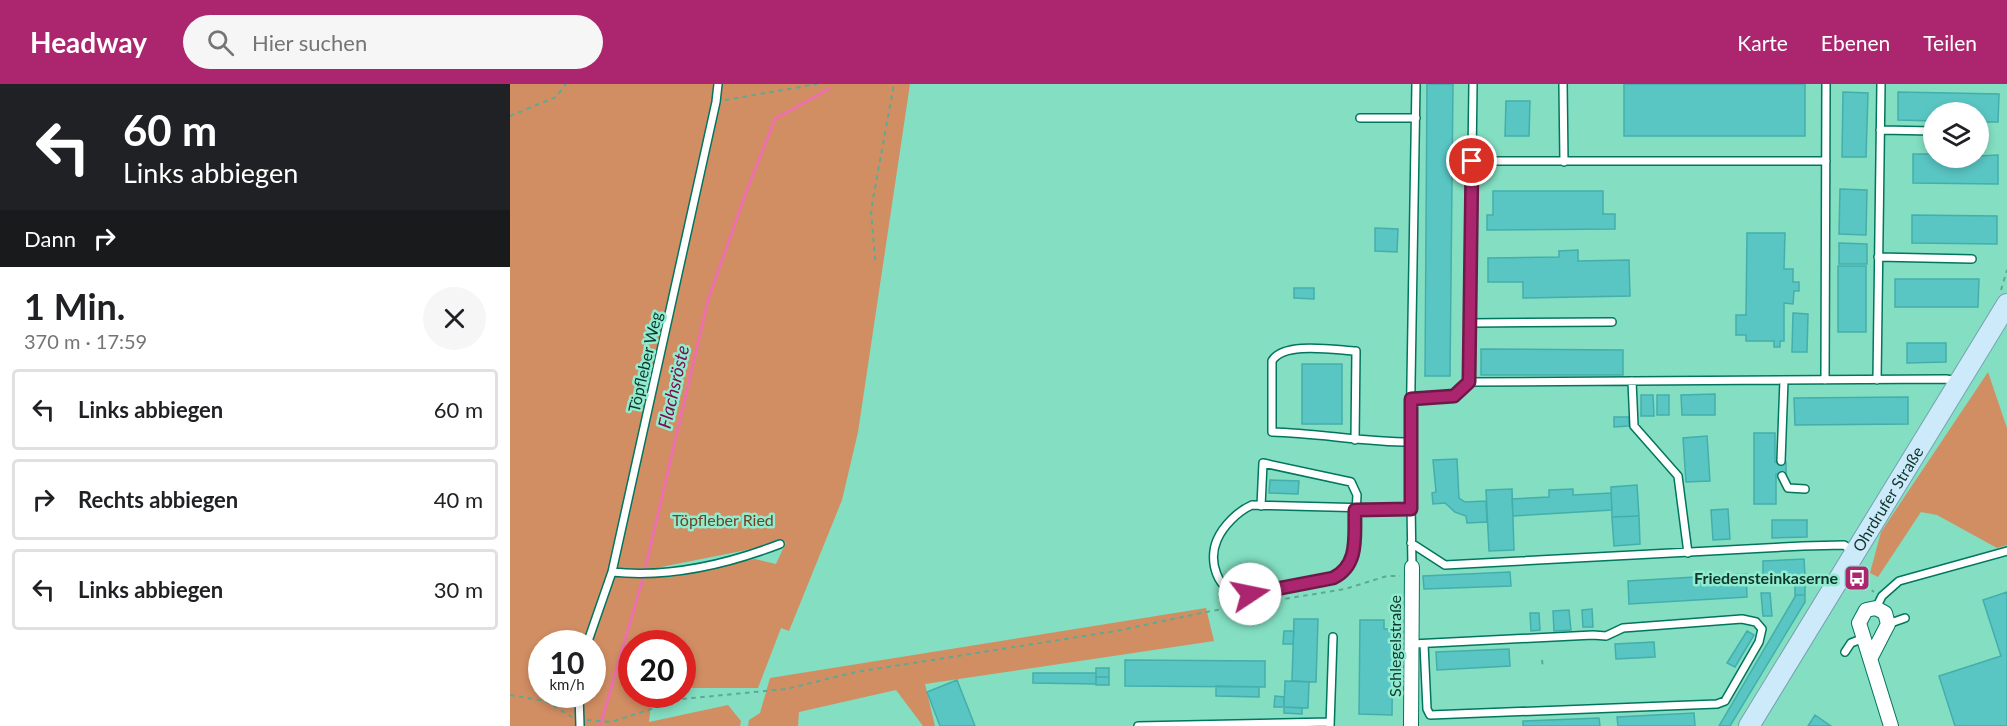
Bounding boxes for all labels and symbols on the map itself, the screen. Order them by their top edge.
pin [1446,135,1497,186]
street label: Töpfleber Weg [624,310,665,414]
water label: Flachsröste [653,343,693,430]
street label: Ohrdrufer Straße [1848,443,1927,555]
park label: Töpfleber Ried [672,510,774,529]
position arrow [1218,562,1282,626]
bus stop icon: Friedensteinkaserne [1842,563,1872,593]
place label: Friedensteinkaserne [1694,568,1838,587]
street label: Schlegelstraße [1385,595,1404,697]
speed limit sign: 20 [618,630,696,708]

